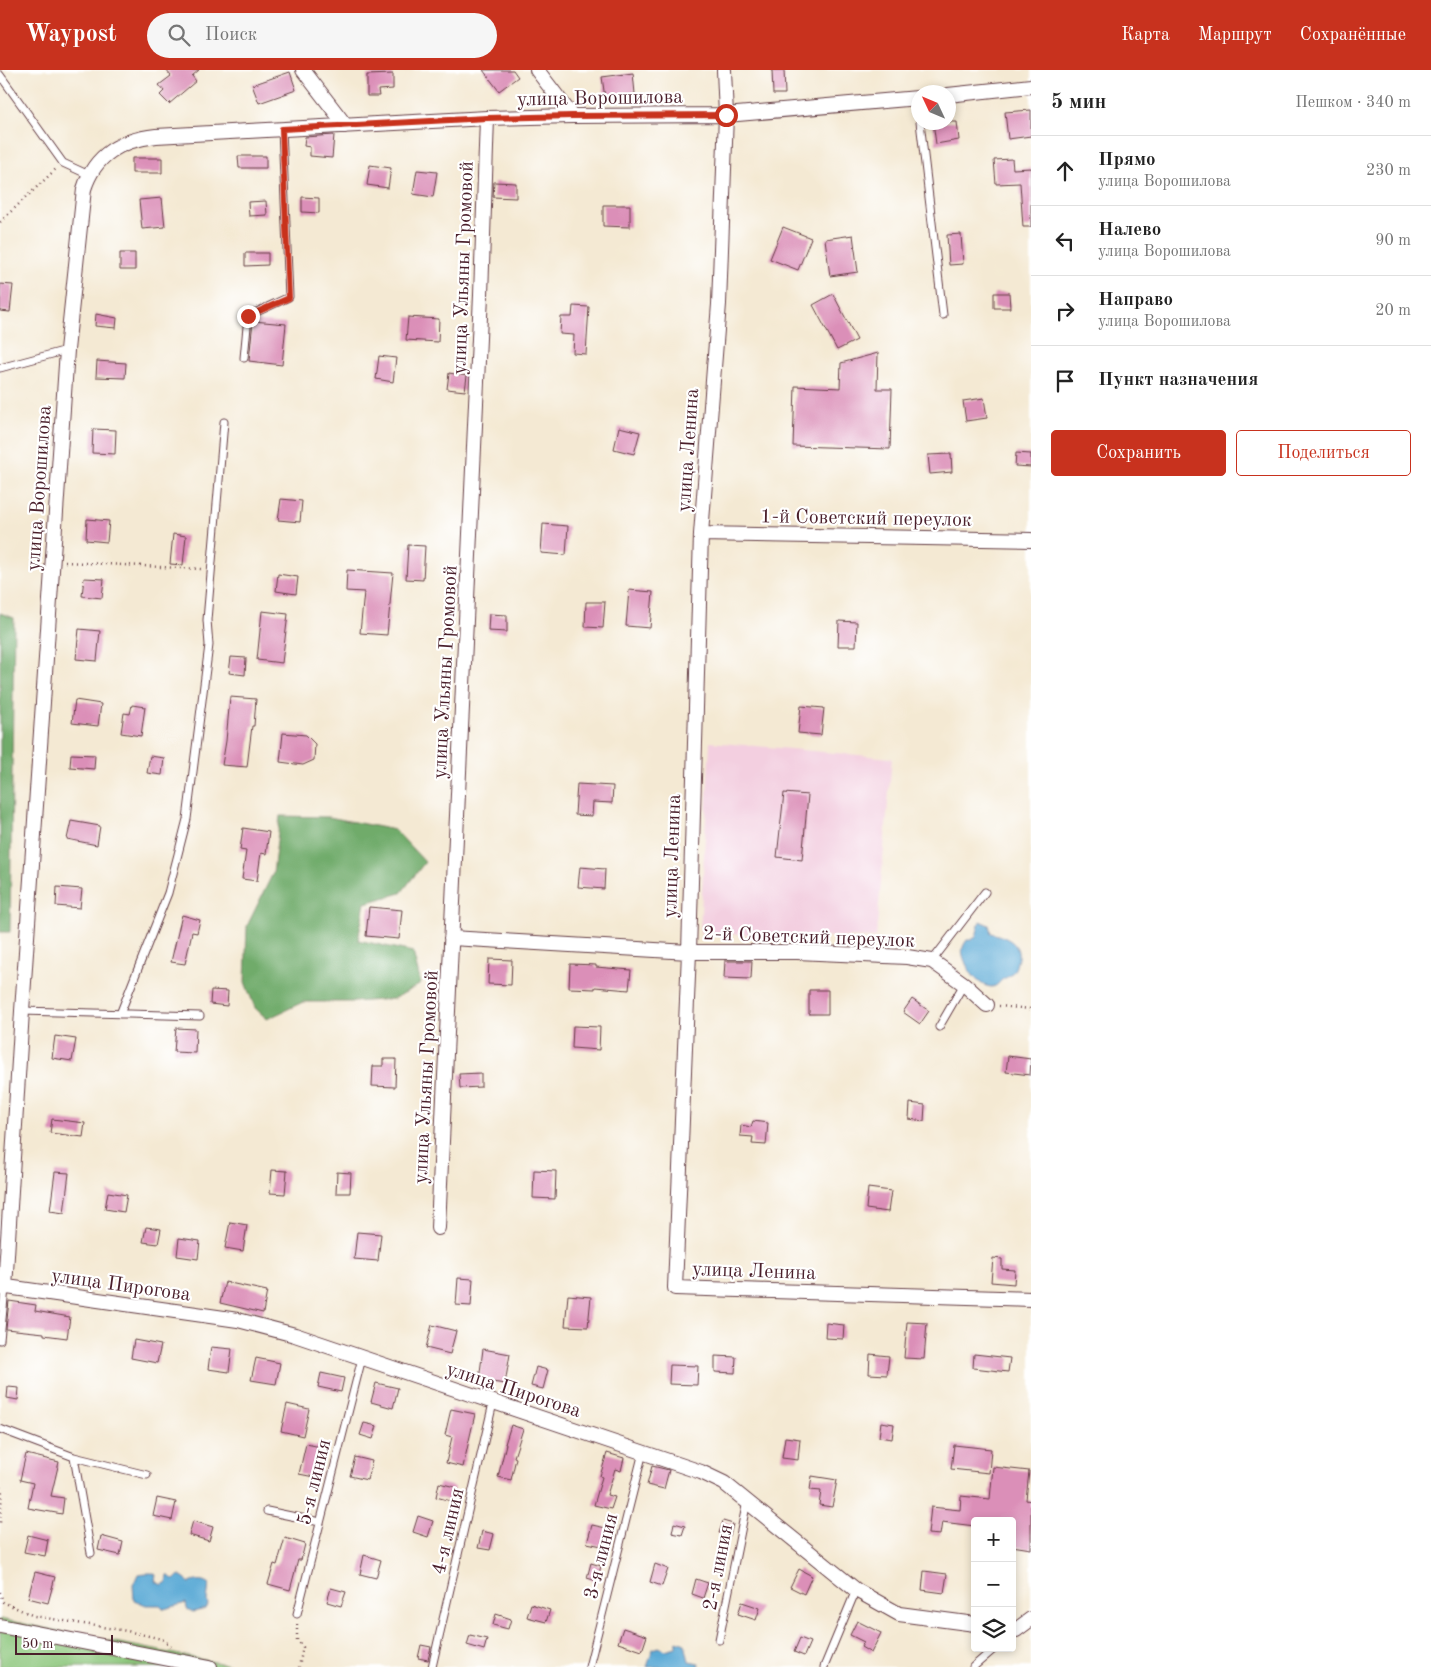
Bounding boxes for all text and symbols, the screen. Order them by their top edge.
search box [147,13,497,58]
icon: search [165,21,193,49]
text: Waypost [25,23,117,47]
text: Поиск [205,26,257,45]
text: Карта [1121,26,1170,44]
text: Маршрут [1198,26,1272,44]
text: Сохранённые [1300,26,1406,44]
north arrow [911,85,956,130]
street label: улица Ворошилова [517,88,683,110]
text: 5 мин [1051,92,1106,113]
text: Пешком · 340 m [1295,95,1411,111]
route start [715,104,738,127]
text: Прямо [1098,151,1156,170]
icon: ahead [1051,157,1079,185]
street label: улица Ульяны Громовой [450,161,478,375]
text: 230 m [1366,163,1411,179]
text: улица Ворошилова [1098,174,1231,190]
text: Налево [1098,221,1161,240]
icon: left [1051,227,1079,255]
text: 90 m [1375,233,1411,249]
text: улица Ворошилова [1098,244,1231,260]
text: Направо [1098,291,1173,310]
icon: right [1051,297,1079,325]
text: 20 m [1375,303,1411,319]
route end [237,305,260,328]
text: улица Ворошилова [1098,314,1231,330]
icon: arrive [1051,367,1079,395]
text: Пункт назначения [1098,371,1258,390]
street label: улица Ленина [675,387,703,513]
street label: улица Ворошилова [24,404,56,572]
button: Сохранить [1051,430,1226,476]
button: Поделиться [1236,430,1411,476]
street label: 1-й Советский переулок [760,507,972,531]
street label: улица Ульяны Громовой [430,565,462,779]
street label: улица Ленина [661,794,685,918]
street label: 2-й Советский переулок [703,924,915,952]
street label: улица Ульяны Громовой [411,970,443,1184]
street label: улица Ленина [692,1260,816,1284]
street label: улица Пирогова [50,1266,192,1306]
street label: улица Пирогова [443,1360,583,1422]
street label: 5-я линия [295,1437,335,1528]
street label: 4-я линия [429,1486,469,1577]
street label: 3-я линия [582,1511,622,1602]
map controls [971,1517,1016,1652]
button: + [971,1517,1016,1562]
street label: 2-я линия [701,1522,737,1612]
button: − [971,1562,1016,1607]
button: layers [971,1607,1016,1652]
scale bar [15,1632,112,1655]
text: 50 m [22,1637,53,1651]

